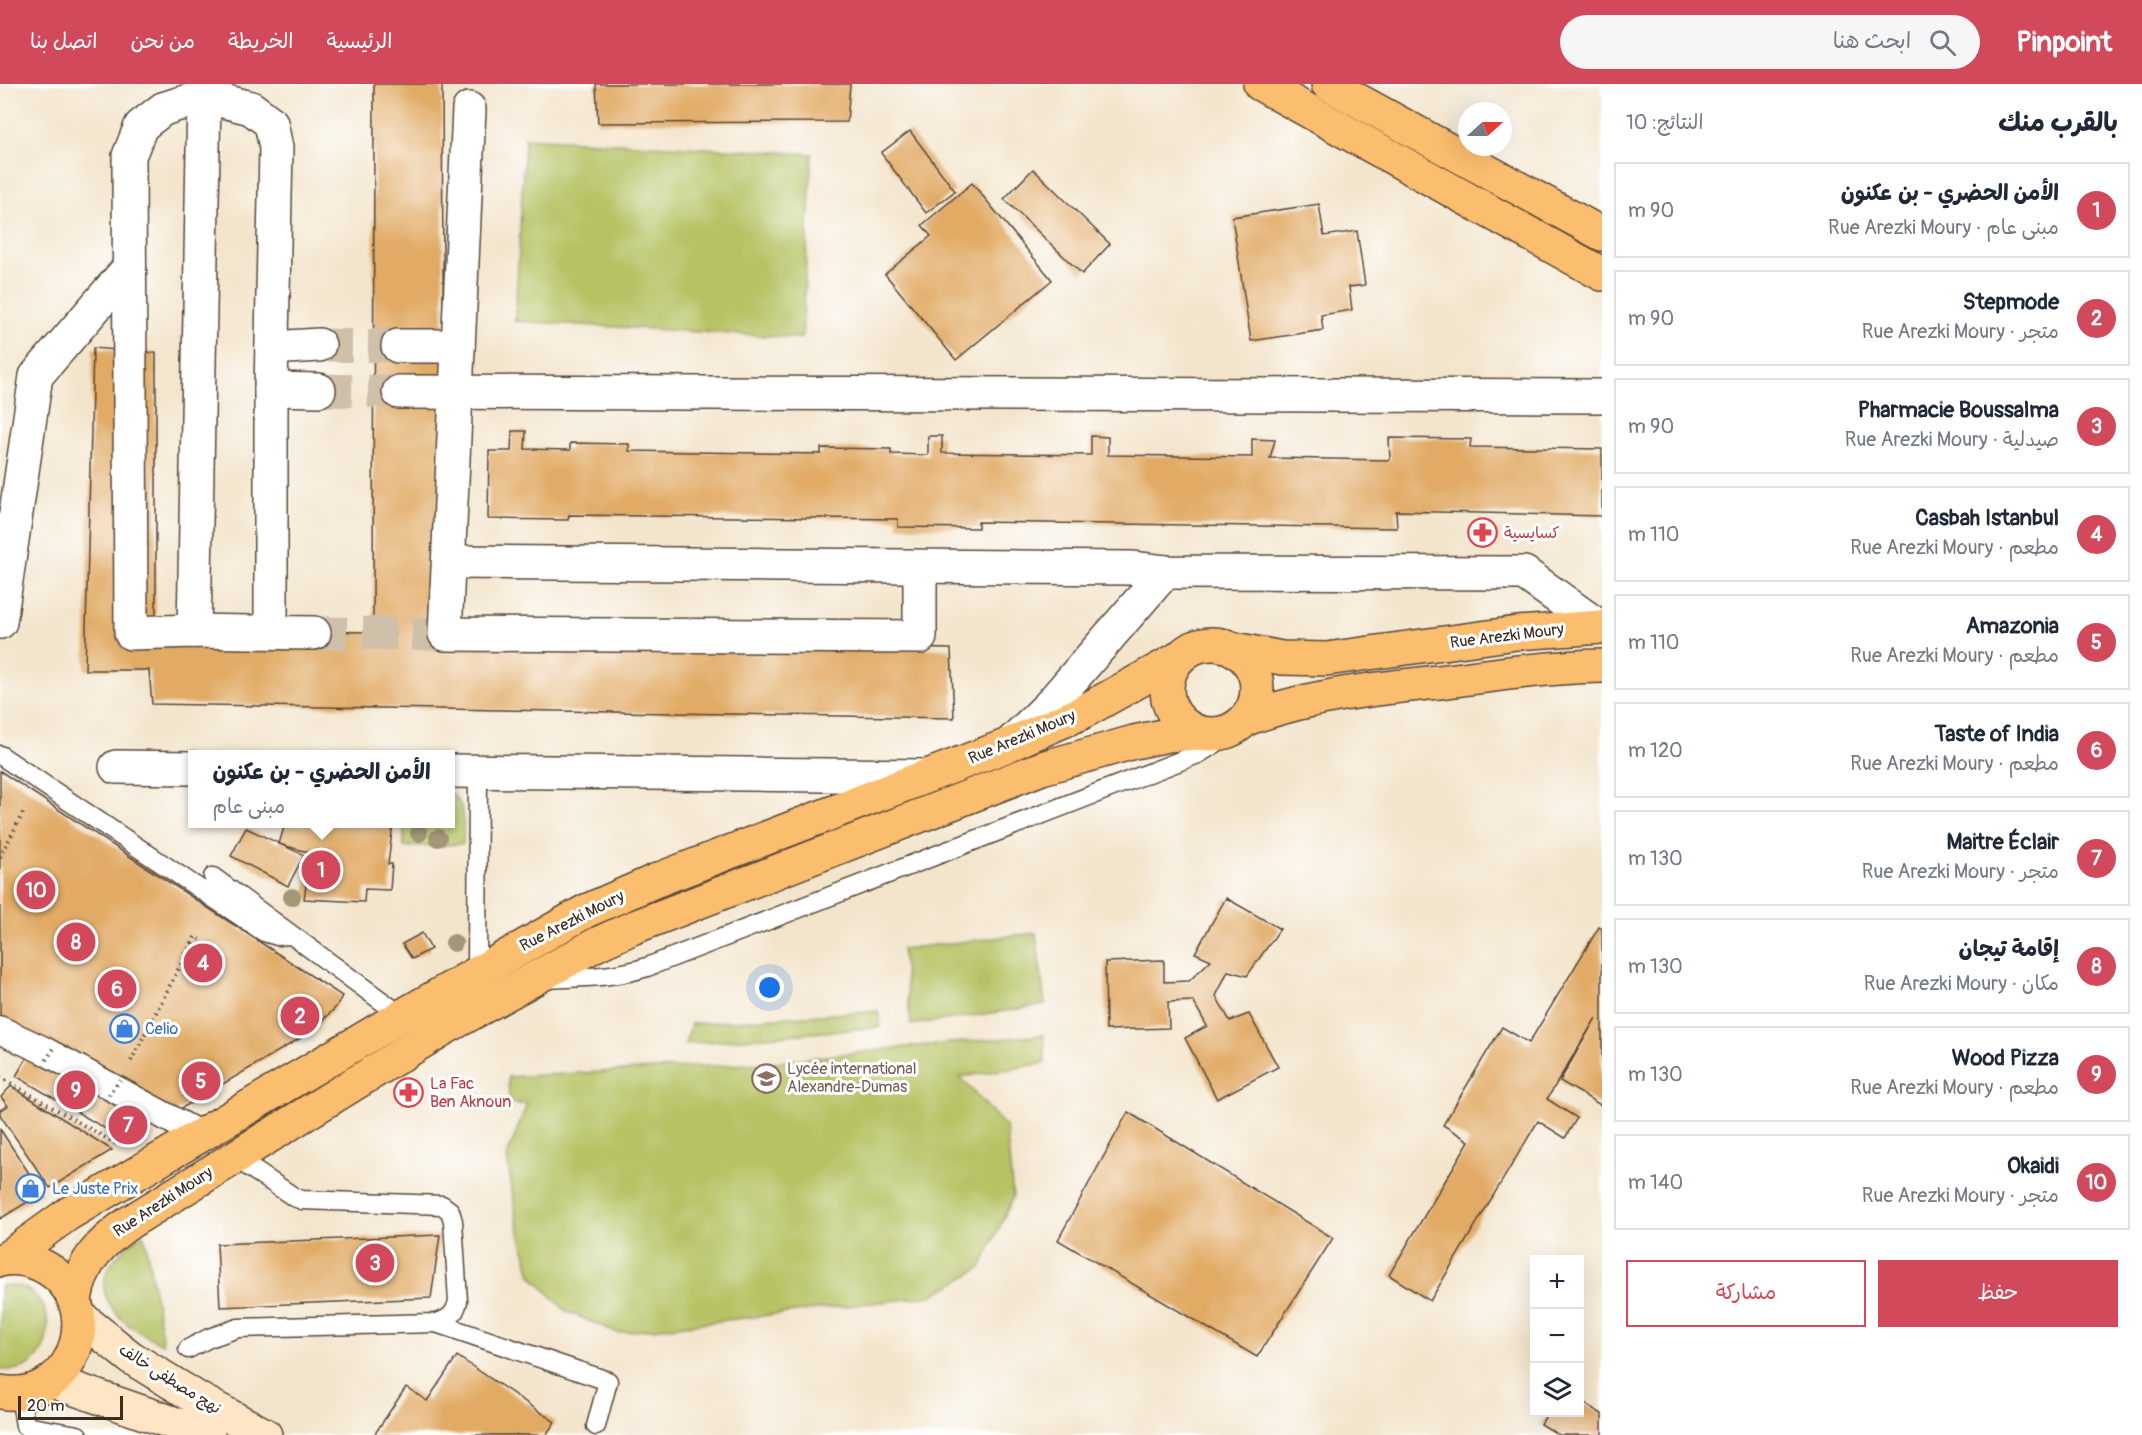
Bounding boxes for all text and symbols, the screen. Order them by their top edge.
search box [1560,15,1980,69]
text: Pinpoint [2016,25,2112,60]
icon: search [1926,26,1959,59]
text: ابحث هنا [1833,27,1911,55]
text: اتصل بنا [30,28,97,55]
text: من نحن [130,28,195,55]
text: الخريطة [228,28,293,55]
text: الرئيسية [326,28,392,55]
north arrow [1458,102,1512,156]
text: بالقرب منك [1998,107,2118,139]
text: النتائج: 10 [1626,110,1703,135]
text: الأمن الحضري - بن عكنون [1841,179,2059,207]
text: 90 m [1628,198,1674,223]
text: 1 [2093,198,2100,223]
text: مبنى عام · Rue Arezki Moury [1828,215,2059,240]
text: Stepmode [1963,288,2059,316]
text: 90 m [1628,306,1674,331]
text: 2 [2091,306,2102,331]
text: متجر · Rue Arezki Moury [1862,319,2059,344]
text: Pharmacie Boussalma [1858,396,2059,424]
text: 90 m [1628,414,1674,439]
text: 3 [2091,414,2102,439]
text: صيدلية · Rue Arezki Moury [1845,427,2059,452]
text: Casbah Istanbul [1915,504,2059,532]
pharmacy icon: كسايسية [1467,517,1499,549]
text: 110 m [1628,522,1679,547]
text: 4 [2091,522,2102,547]
place label: كسايسية [1504,523,1560,543]
text: مطعم · Rue Arezki Moury [1850,535,2059,560]
text: Amazonia [1966,612,2059,640]
street label: Rue Arezki Moury [1449,619,1565,653]
text: 110 m [1628,630,1679,655]
text: 5 [2091,630,2102,655]
text: مطعم · Rue Arezki Moury [1850,643,2059,668]
street label: Rue Arezki Moury [965,705,1079,769]
text: Taste of India [1934,720,2059,748]
text: 120 m [1628,738,1683,763]
text: 6 [2091,738,2102,763]
popup [188,750,455,828]
text: مطعم · Rue Arezki Moury [1850,751,2059,776]
text: الأمن الحضري - بن عكنون [212,758,431,786]
text: مبنى عام [212,794,285,819]
text: Maitre Éclair [1946,828,2059,856]
text: 130 m [1628,846,1683,871]
text: 7 [2091,846,2102,871]
pin: 1 [302,848,340,892]
text: متجر · Rue Arezki Moury [1862,859,2059,884]
pin: 10 [16,868,56,912]
street label: Rue Arezki Moury [517,886,628,956]
pin: 8 [56,920,96,964]
text: إقامة تيجان [1959,935,2059,963]
pin: 4 [184,940,222,986]
text: 130 m [1628,954,1683,979]
text: 8 [2091,954,2102,979]
pin: 6 [98,966,136,1012]
text: مكان · Rue Arezki Moury [1864,971,2059,996]
your location [755,973,784,1002]
pin: 2 [280,994,320,1038]
shop icon: Celio [108,1013,140,1045]
place label: Celio [145,1019,178,1039]
text: Wood Pizza [1952,1044,2059,1072]
pin: 5 [182,1058,220,1104]
place label: Lycée international Alexandre-Dumas [787,1059,917,1097]
school or university icon: Lycée international Alexandre-Dumas [750,1062,782,1094]
text: 130 m [1628,1062,1683,1087]
text: 9 [2091,1062,2102,1087]
pin: 9 [56,1068,96,1112]
place label: La Fac Ben Aknoun [430,1074,511,1112]
text: مطعم · Rue Arezki Moury [1850,1075,2059,1100]
pharmacy icon: La Fac Ben Aknoun [393,1077,425,1109]
pin: 7 [108,1102,148,1148]
text: Okaidi [2007,1152,2059,1180]
street label: Rue Arezki Moury [110,1162,217,1242]
text: 140 m [1628,1170,1683,1195]
text: 10 [2086,1170,2107,1195]
shop icon: Le Juste Prix [15,1173,47,1205]
place label: Le Juste Prix [52,1179,138,1199]
text: متجر · Rue Arezki Moury [1862,1183,2059,1208]
pin: 3 [356,1240,394,1286]
map controls [1530,1255,1584,1417]
button: + [1530,1255,1584,1309]
button: مشاركة [1626,1260,1866,1327]
button: حفظ [1878,1260,2118,1327]
button: − [1530,1309,1584,1363]
street label: نهج مصطفى خالف [115,1340,225,1418]
button: layers [1530,1363,1584,1417]
scale bar [18,1393,123,1420]
text: 20 m [27,1396,65,1416]

